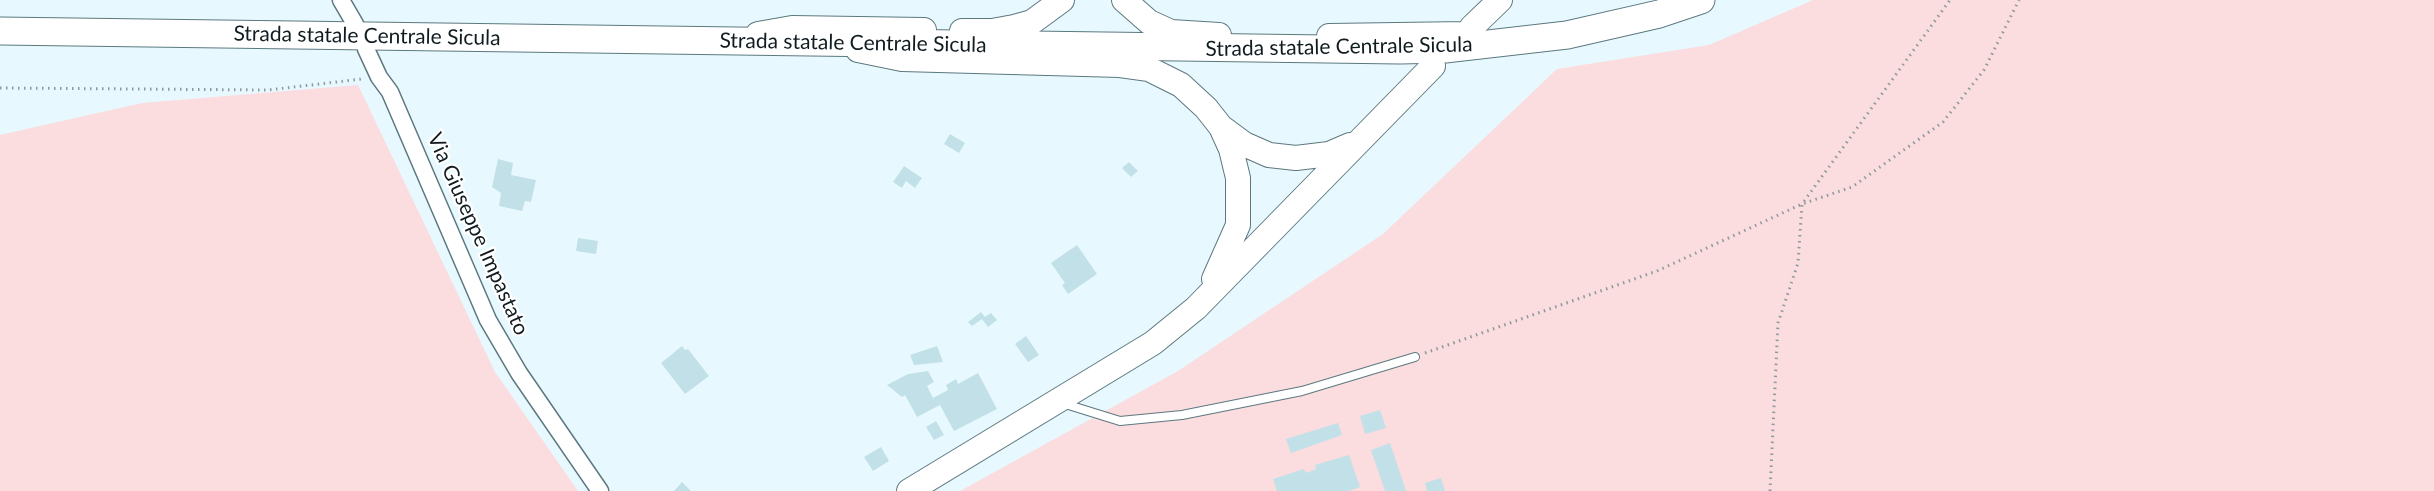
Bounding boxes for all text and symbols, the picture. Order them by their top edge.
street label: Strada statale Centrale Sicula [233,21,501,51]
street label: Strada statale Centrale Sicula [719,28,987,58]
street label: Strada statale Centrale Sicula [1205,32,1473,62]
street label: Via Giuseppe Impastato [422,129,534,339]

